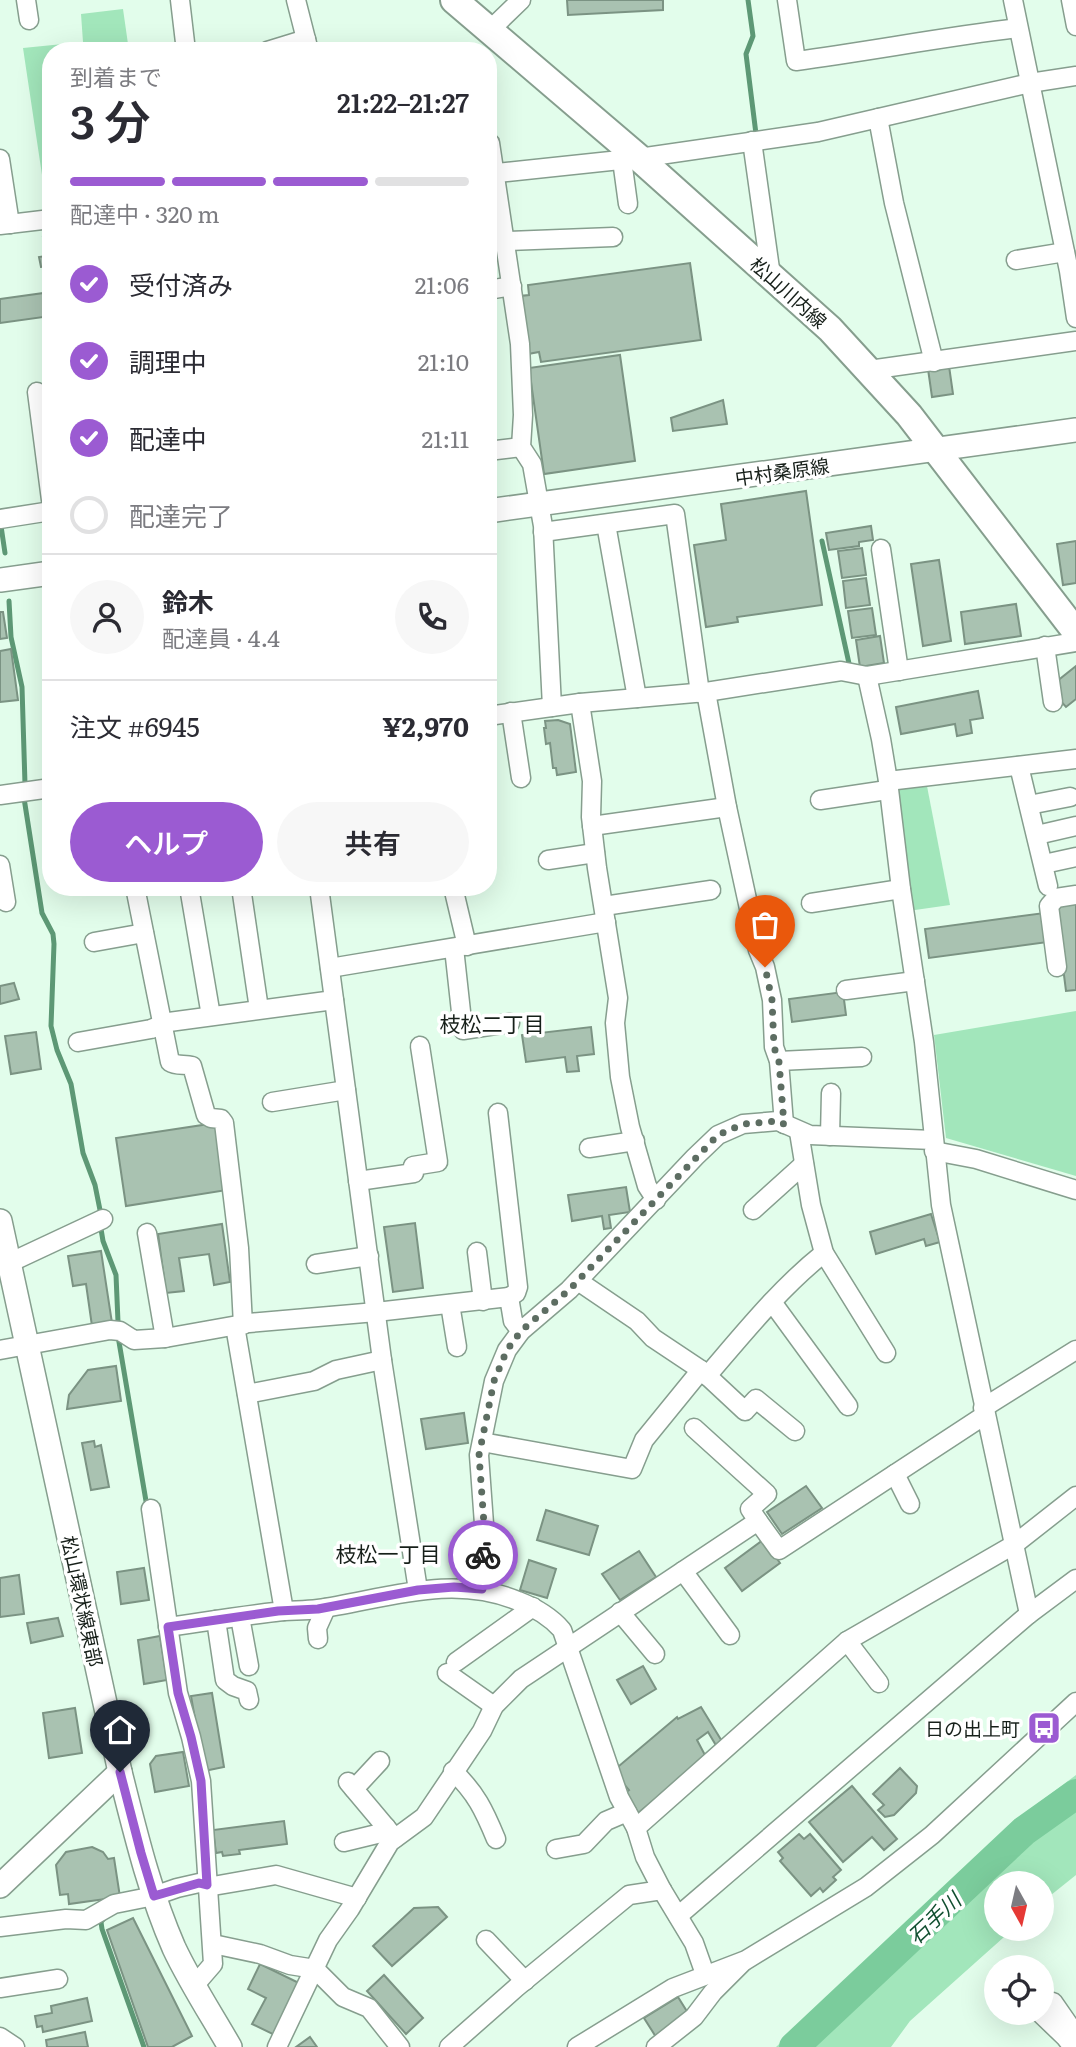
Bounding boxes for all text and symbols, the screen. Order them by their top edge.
text: 到着まで [70,59,162,93]
text: 21:22–21:27 [337,82,469,121]
text: 3 分 [70,85,151,153]
text: 配達中 · 320 m [70,196,220,230]
street label: 松山川内線 [744,250,834,334]
text: 受付済み [129,264,233,303]
icon: check [70,265,108,303]
text: 21:06 [415,267,469,301]
text: 調理中 [129,341,207,380]
icon: check [70,342,108,380]
text: 21:10 [418,344,469,378]
text: 配達中 [129,418,207,457]
icon: check [70,419,108,457]
text: 21:11 [422,421,469,455]
street label: 中村桑原線 [733,451,831,491]
text: 配達完了 [129,495,233,534]
button: person [70,580,144,654]
button: phone [395,580,469,654]
text: 鈴木 [162,581,214,620]
text: 配達員 · 4.4 [162,620,280,654]
text: 注文 #6945 [70,706,200,745]
text: ¥2,970 [382,706,469,745]
button: ヘルプ [70,802,263,882]
button: 共有 [277,802,469,882]
pin [735,895,795,967]
icon: bag [746,906,784,944]
district label: 枝松二丁目 [440,1007,545,1038]
courier [448,1520,518,1590]
street label: 松山環状線東部 [55,1533,111,1669]
icon: bike [464,1536,502,1574]
district label: 枝松一丁目 [336,1537,441,1568]
pin [90,1700,150,1772]
bus stop icon: 日の出上町 [1025,1709,1063,1747]
icon: home [101,1711,139,1749]
place label: 日の出上町 [925,1714,1020,1742]
north arrow [984,1871,1054,1941]
map controls [984,1871,1054,2025]
water label: 石手川 [899,1883,968,1950]
button: locate [984,1955,1054,2025]

